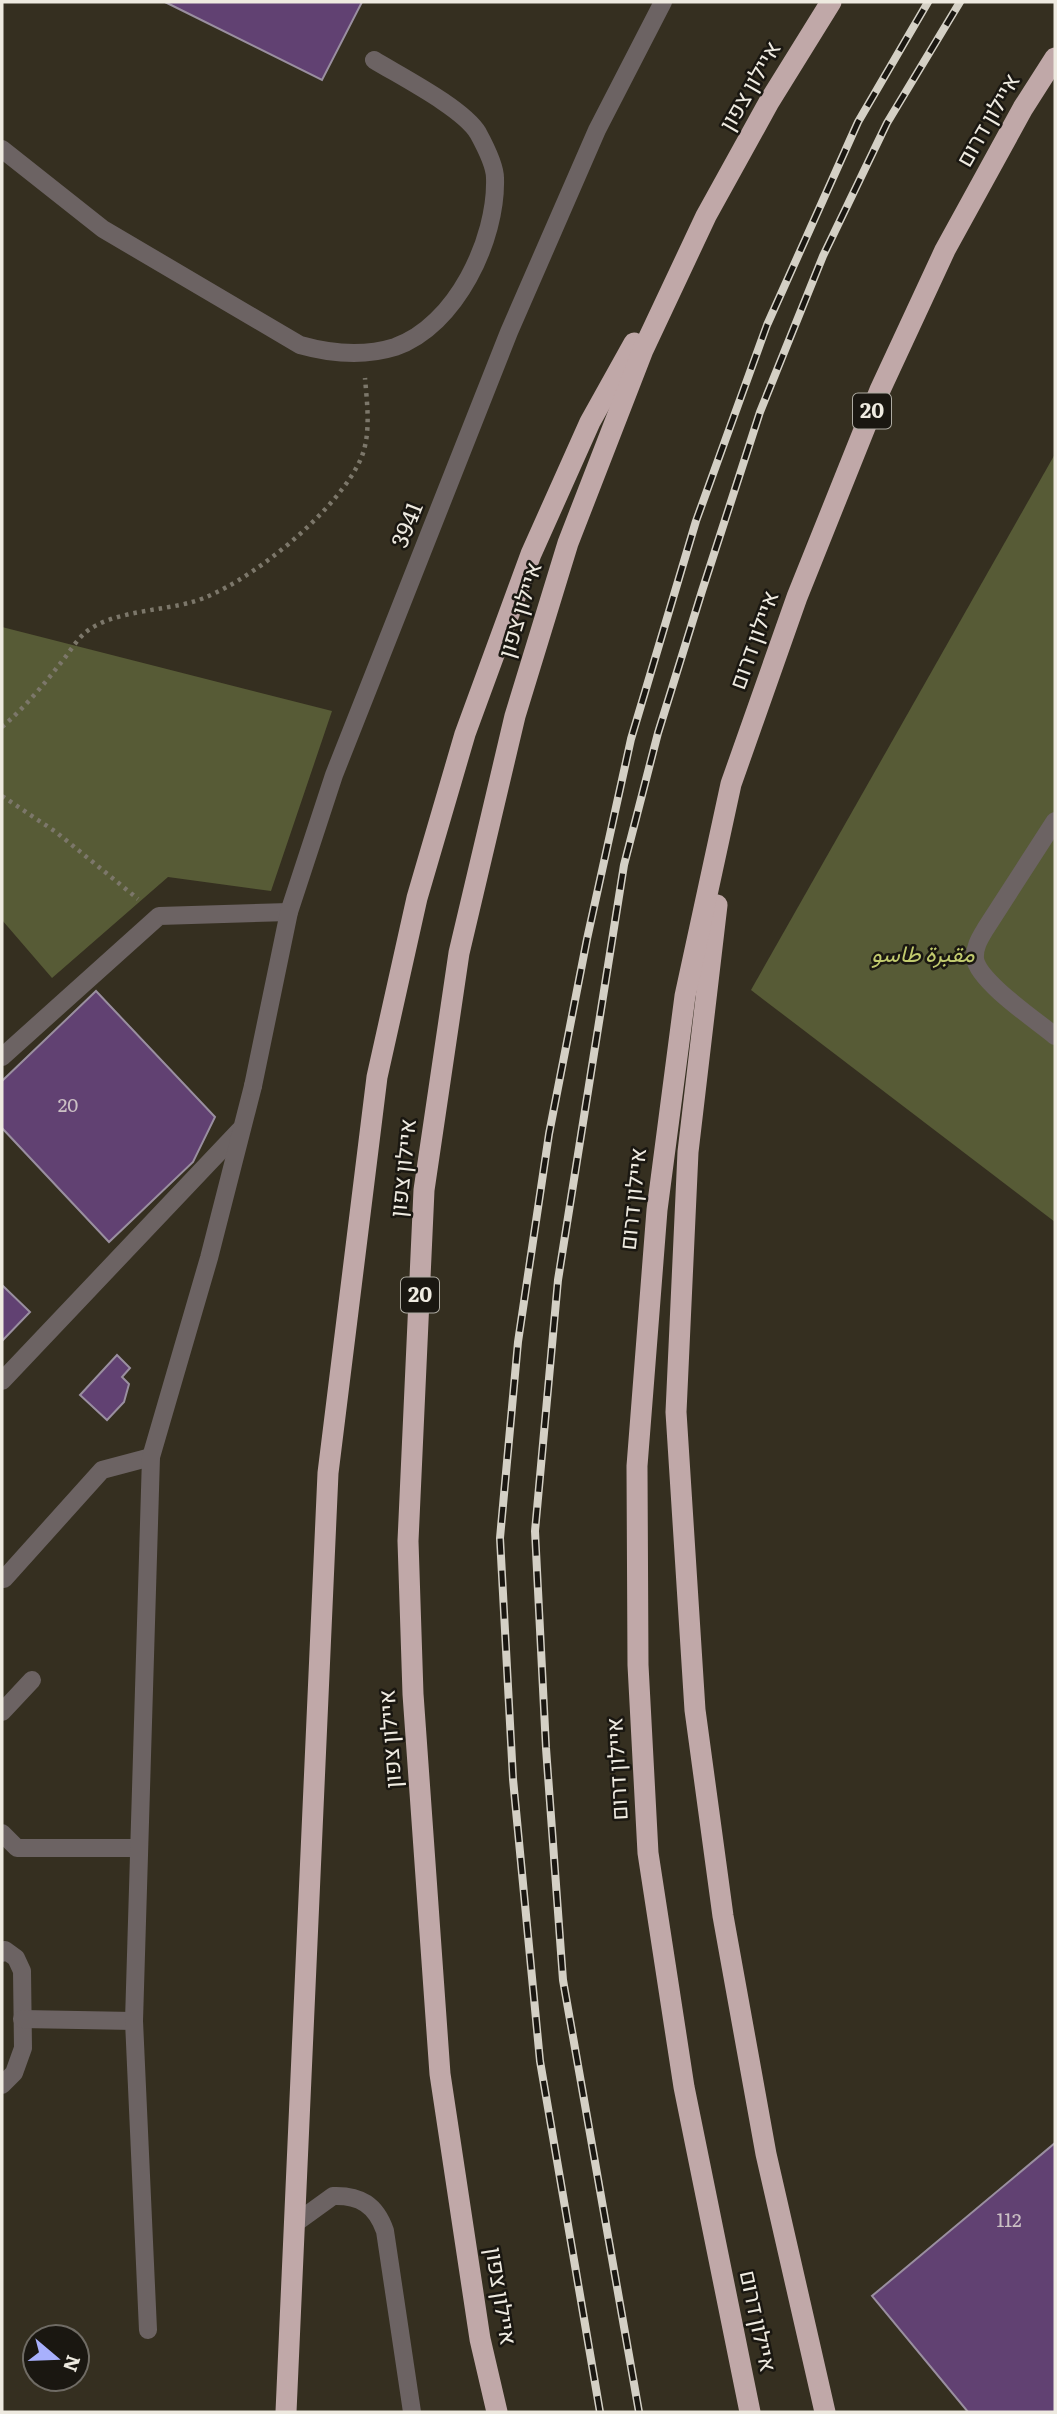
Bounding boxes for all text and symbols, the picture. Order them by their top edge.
street label: איילון צפון [709,34,788,136]
street label: איילון דרום [946,66,1027,172]
road number: 20 [853,394,891,428]
street label: 3941 [381,496,430,552]
street label: איילון צפון [487,557,549,662]
street label: איילון דרום [719,585,786,694]
park label: مقبرة طاسو [871,935,975,969]
house number: 20 [58,1090,78,1118]
street label: איילון צפון [379,1117,423,1219]
street label: איילון דרום [609,1146,653,1252]
road number: 20 [401,1278,439,1312]
street label: איילון צפון [368,1689,408,1790]
street label: איילון דרום [595,1717,635,1821]
house number: 112 [996,2205,1022,2233]
street label: איילון צפון [478,2244,527,2347]
street label: איילון דרום [733,2267,787,2375]
north arrow [21,2323,91,2393]
text: N [57,2352,89,2376]

